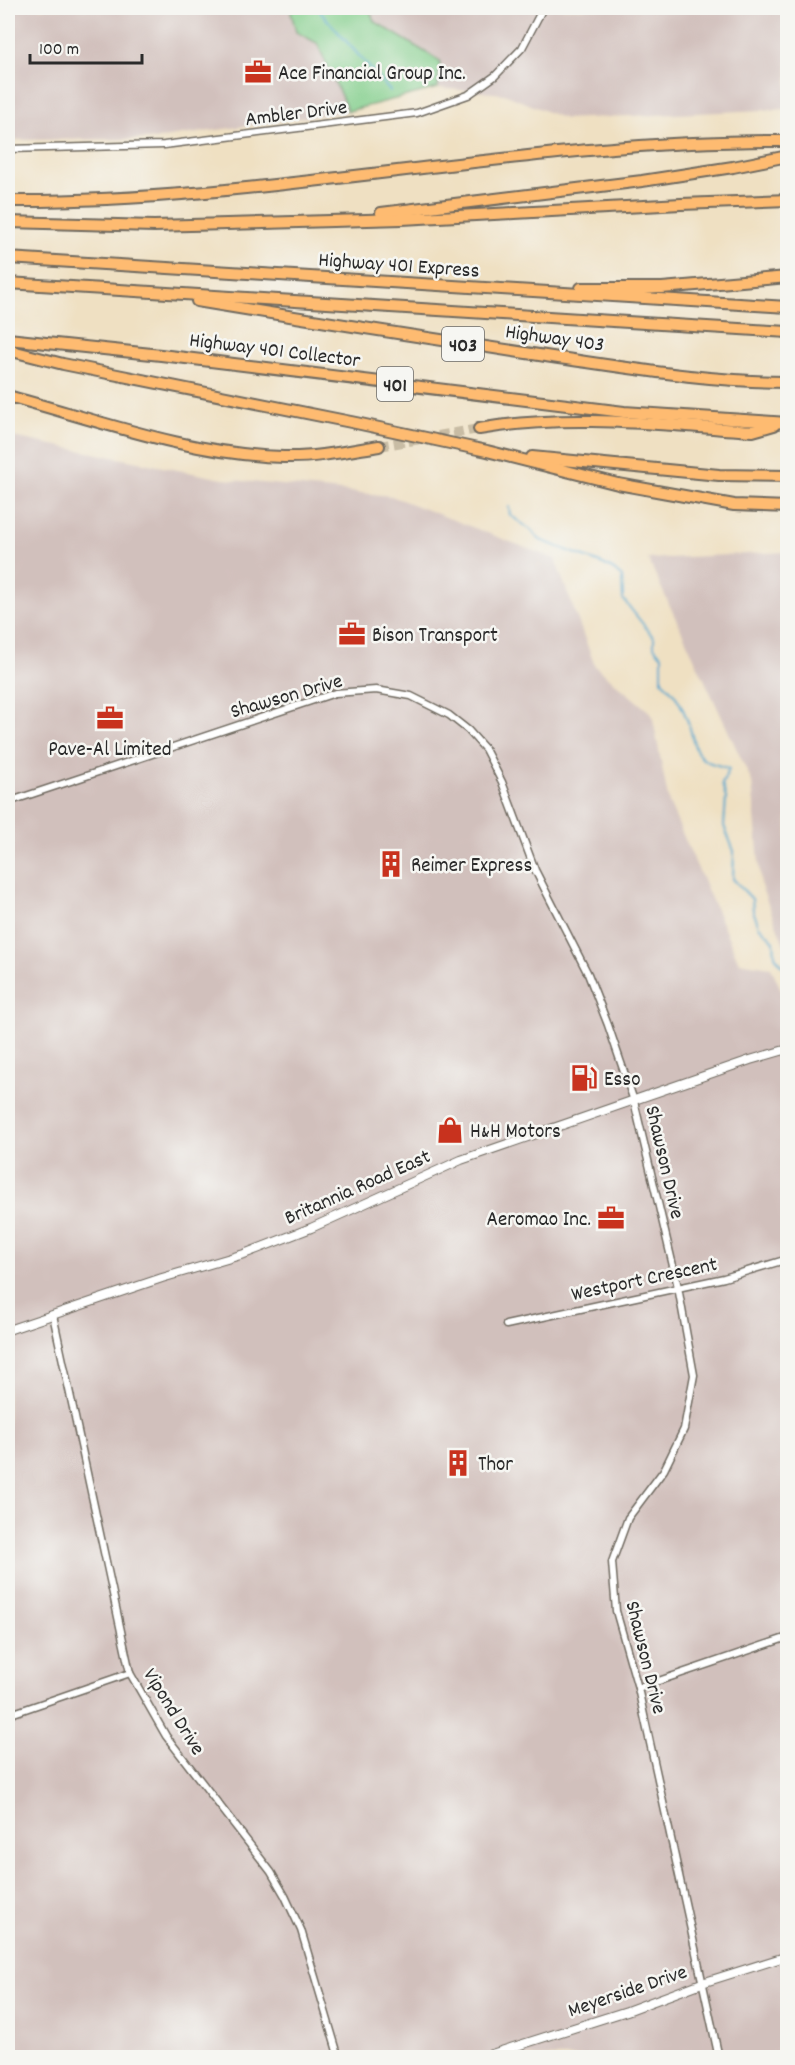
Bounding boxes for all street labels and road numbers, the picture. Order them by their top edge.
street label: Ambler Drive [244,94,349,136]
street label: Highway 401 Express [317,246,480,288]
street label: Highway 403 [503,318,606,362]
street label: Highway 401 Collector [187,327,362,377]
road number: 403 [442,327,484,361]
road number: 401 [377,367,413,401]
street label: Shawson Drive [227,668,346,728]
street label: Shawson Drive [635,1103,691,1222]
street label: Britannia Road East [280,1143,436,1234]
street label: Westport Crescent [569,1251,721,1311]
street label: Shawson Drive [616,1598,673,1717]
street label: Vipond Drive [134,1663,211,1762]
street label: Meyerside Drive [564,1958,692,2027]

